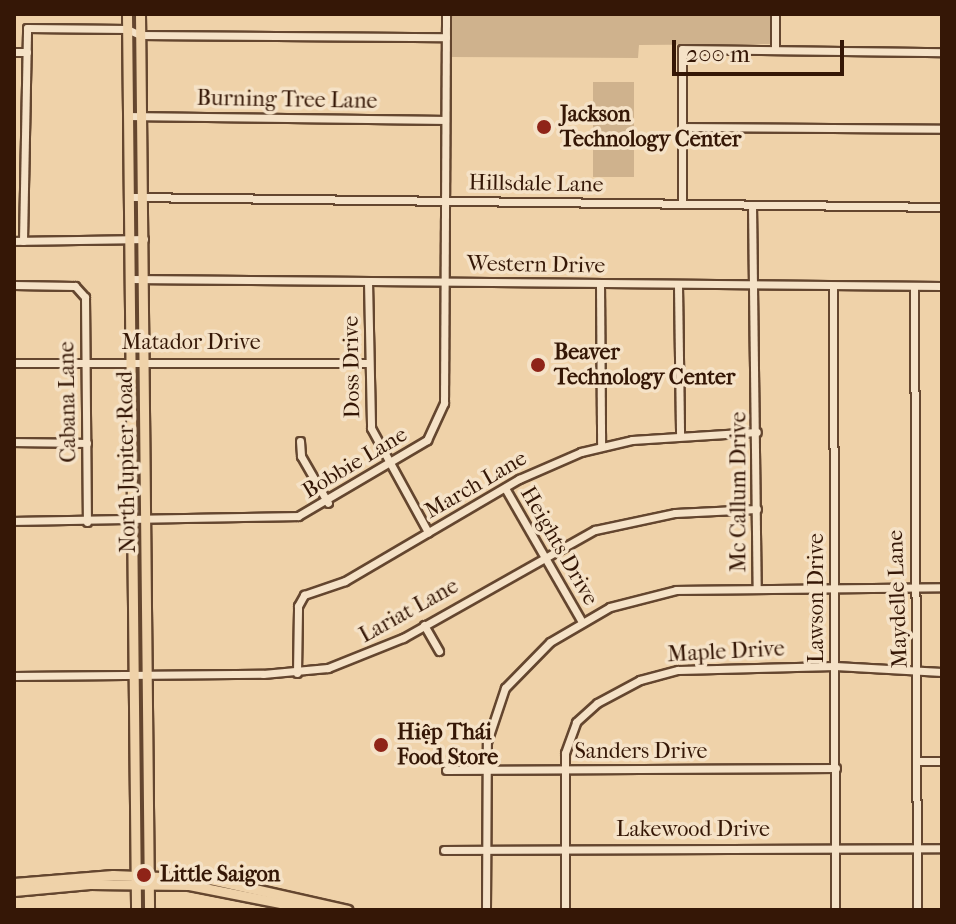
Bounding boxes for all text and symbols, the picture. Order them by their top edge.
scale bar [676,24,848,74]
text: 200 m [686,40,750,68]
street label: Burning Tree Lane [196,85,378,115]
place label: Jackson Technology Center [560,101,741,152]
marker: Jackson Technology Center [535,118,553,136]
street label: Hillsdale Lane [468,170,604,198]
street label: Western Drive [467,251,605,279]
street label: Doss Drive [338,315,366,419]
street label: Matador Drive [121,330,261,356]
place label: Beaver Technology Center [554,339,735,390]
street label: Cabana Lane [54,341,82,463]
marker: Beaver Technology Center [529,356,547,374]
street label: North Jupiter Road [112,371,142,553]
street label: Mc Callum Drive [726,412,752,572]
street label: Bobbie Lane [298,422,412,504]
street label: March Lane [420,445,532,525]
street label: Heights Drive [514,482,604,610]
street label: Maydelle Lane [882,529,914,669]
street label: Lawson Drive [804,533,830,663]
street label: Lariat Lane [355,573,463,649]
street label: Maple Drive [667,636,785,668]
place label: Hiệp Thái Food Store [397,719,498,770]
marker: Hiệp Thái Food Store [372,736,390,754]
street label: Sanders Drive [574,739,708,765]
street label: Lakewood Drive [616,817,770,843]
place label: Little Saigon [160,862,280,888]
marker: Little Saigon [135,866,153,884]

